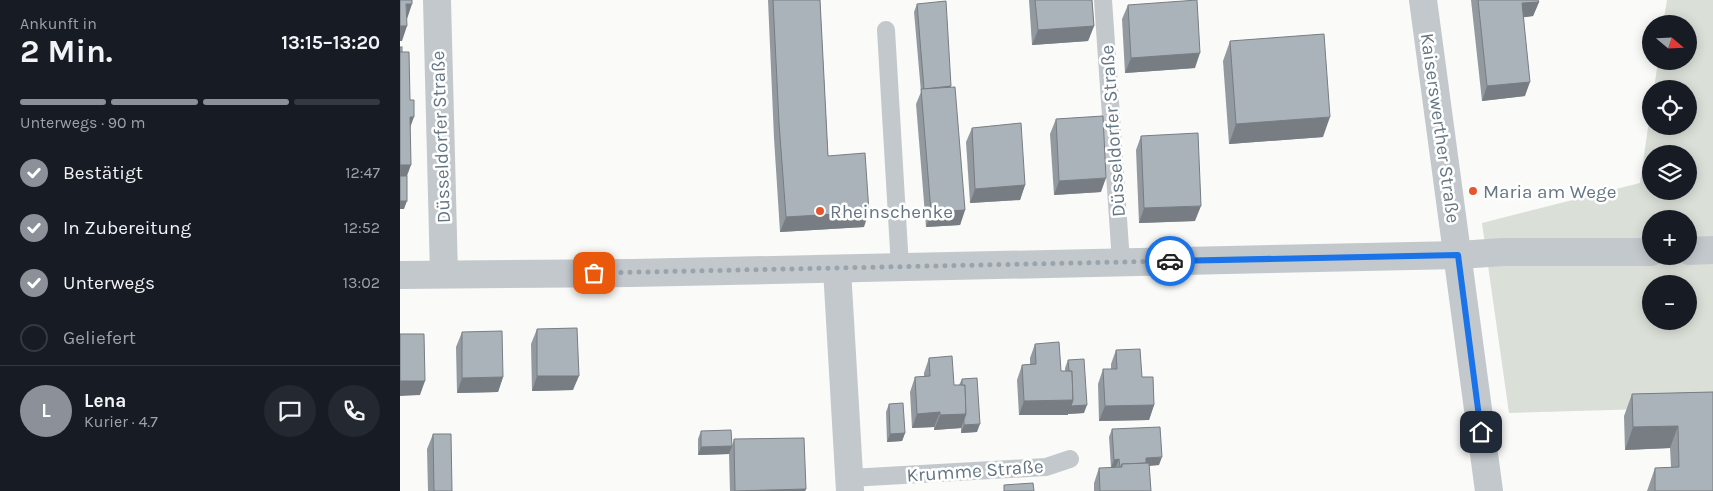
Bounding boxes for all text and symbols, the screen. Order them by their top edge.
text: Ankunft in [20,14,97,33]
north arrow [1642,15,1698,70]
map controls [1642,15,1697,330]
text: 13:15–13:20 [281,32,380,54]
street label: Kaiserswerther Straße [1416,32,1464,225]
text: 2 Min. [20,33,113,70]
street label: Düsseldorfer Straße [1096,44,1130,218]
street label: Düsseldorfer Straße [427,50,455,224]
button: locate [1642,80,1697,135]
text: Unterwegs · 90 m [20,113,145,132]
button: layers [1642,145,1697,200]
icon: check [20,159,48,187]
text: Bestätigt [63,162,143,184]
text: 12:47 [345,163,380,182]
place label: Maria am Wege [1483,181,1616,203]
marker: Maria am Wege [1467,185,1479,197]
place label: Rheinschenke [830,201,953,223]
marker: Rheinschenke [814,205,826,217]
button: + [1642,210,1697,265]
icon: check [20,214,48,242]
text: In Zubereitung [63,217,191,239]
text: 12:52 [343,218,380,237]
courier [1145,236,1195,286]
icon: car [1156,247,1184,275]
pin [573,252,615,294]
icon: bag [580,259,608,287]
icon: check [20,269,48,297]
text: Unterwegs [63,272,155,294]
text: 13:02 [343,273,380,292]
button: − [1642,275,1697,330]
text: Geliefert [63,327,136,349]
button: chat [264,385,316,437]
button: phone [328,385,380,437]
text: Lena [84,390,126,412]
text: L [41,400,51,422]
pin [1460,411,1502,453]
text: Kurier · 4.7 [84,412,158,431]
icon: home [1467,418,1495,446]
street label: Krumme Straße [906,455,1044,487]

